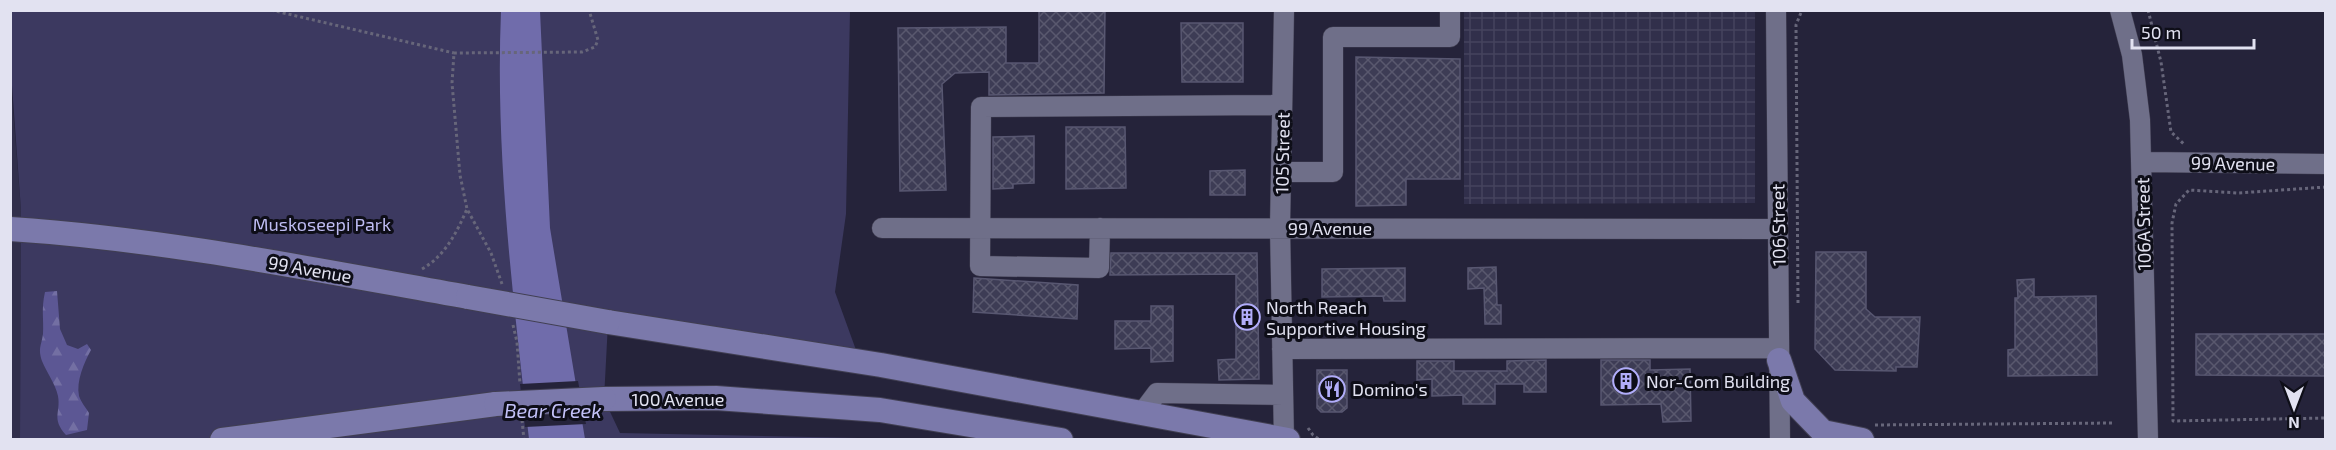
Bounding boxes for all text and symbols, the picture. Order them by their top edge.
scale bar [2132,12,2254,50]
text: 50 m [2141,21,2181,43]
street label: 105 Street [1270,112,1294,194]
street label: 99 Avenue [2191,151,2275,175]
street label: 106A Street [2131,177,2155,271]
street label: 106 Street [1766,184,1790,266]
park label: Muskoseepi Park [253,213,391,235]
street label: 99 Avenue [1288,217,1372,239]
street label: 99 Avenue [266,251,354,287]
place label: North Reach Supportive Housing [1266,296,1426,339]
building icon: North Reach Supportive Housing [1232,302,1262,332]
building icon: Nor-Com Building [1611,366,1641,396]
place label: Nor-Com Building [1646,370,1790,392]
restaurant icon: Domino's [1317,374,1347,404]
place label: Domino's [1352,378,1428,400]
north arrow [2264,378,2324,438]
street label: 100 Avenue [632,388,724,410]
water label: Bear Creek [504,398,602,422]
text: N [2288,414,2300,433]

